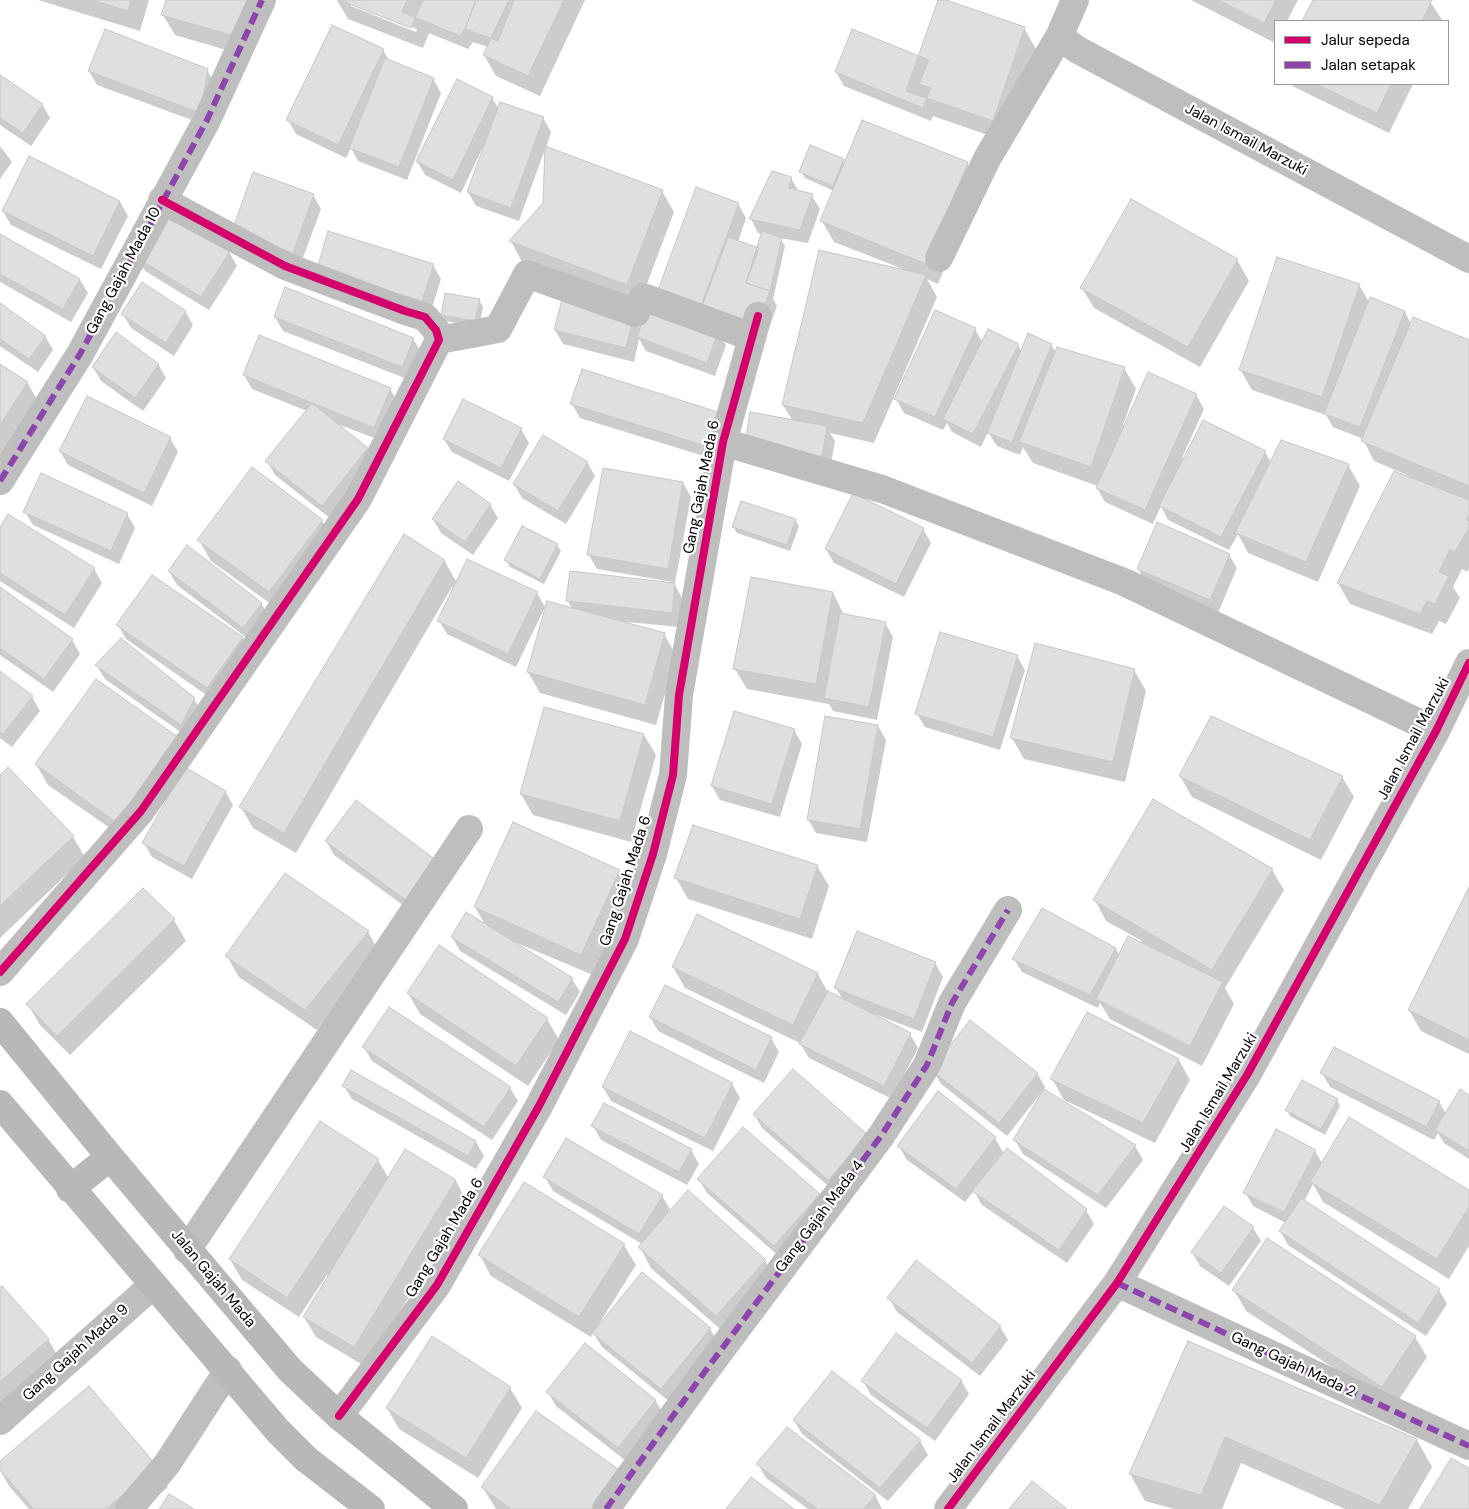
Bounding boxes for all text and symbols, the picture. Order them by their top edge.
legend [1274,20,1449,85]
text: Jalur sepeda [1321,30,1410,50]
text: Jalan setapak [1321,55,1416,75]
street label: Jalan Ismail Marzuki [1182,100,1310,180]
street label: Gang Gajah Mada 10 [83,204,165,338]
street label: Gang Gajah Mada 6 [680,418,724,556]
street label: Jalan Ismail Marzuki [1374,675,1454,803]
street label: Gang Gajah Mada 6 [596,813,656,949]
street label: Jalan Ismail Marzuki [1176,1030,1262,1156]
street label: Gang Gajah Mada 4 [772,1157,868,1277]
street label: Gang Gajah Mada 6 [402,1175,488,1301]
street label: Jalan Gajah Mada [167,1226,259,1332]
street label: Gang Gajah Mada 9 [19,1301,133,1405]
street label: Gang Gajah Mada 2 [1228,1328,1358,1402]
street label: Jalan Ismail Marzuki [944,1367,1040,1487]

